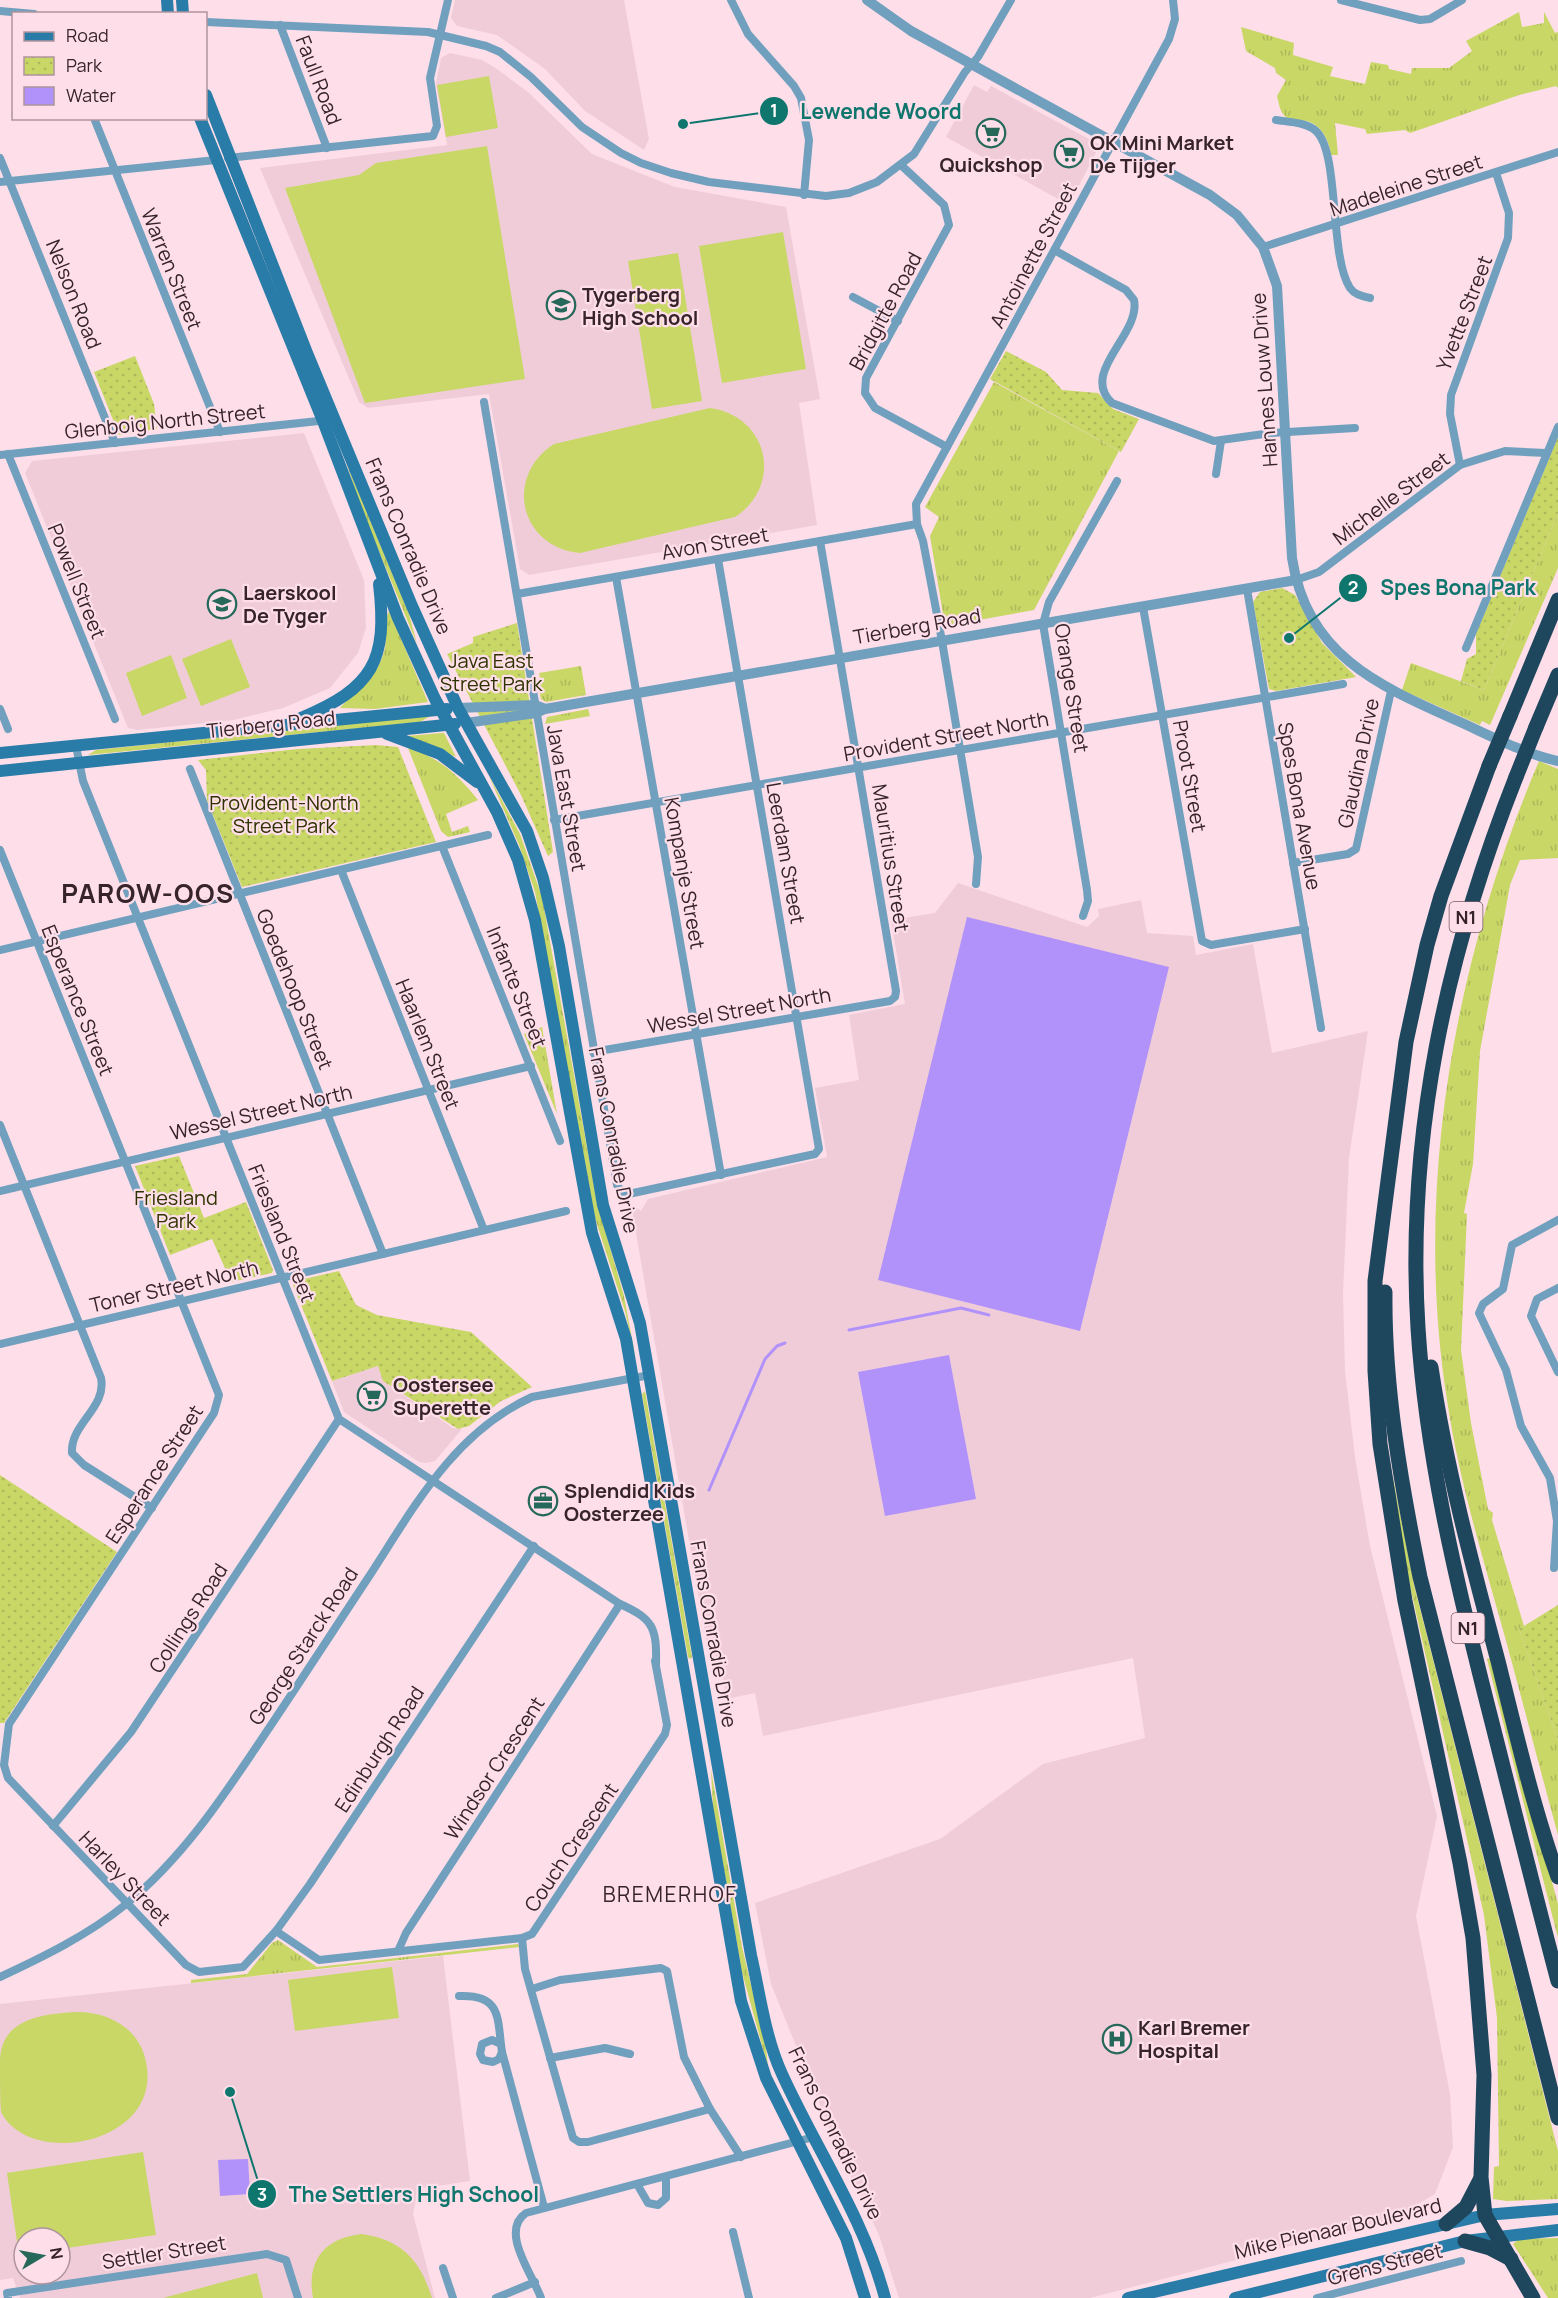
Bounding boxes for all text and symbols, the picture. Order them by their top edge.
legend [12,12,207,120]
text: Road [66,23,109,47]
street label: Faull Road [290,32,348,128]
text: Park [66,53,103,77]
text: Water [66,83,116,107]
callout: Lewende Woord [759,92,974,131]
text: Lewende Woord [800,97,962,125]
text: 1 [770,98,778,122]
supermarket icon: Quickshop [975,117,1007,149]
place label: OK Mini Market De Tijger [1090,129,1234,179]
supermarket icon: OK Mini Market De Tijger [1053,137,1085,169]
street label: Madeleine Street [1326,148,1486,222]
place label: Quickshop [939,151,1043,178]
street label: Antoinette Street [983,177,1083,333]
street label: Warren Street [135,204,209,334]
street label: Nelson Road [40,235,108,353]
street label: Bridgitte Road [842,247,928,375]
street label: Yvette Street [1430,252,1498,374]
place label: Tygerberg High School [582,281,698,331]
school or university icon: Tygerberg High School [545,289,577,321]
street label: Hannes Louw Drive [1244,292,1284,468]
street label: Glenboig North Street [63,397,267,445]
street label: Michelle Street [1327,445,1455,551]
street label: Frans Conradie Drive [360,454,458,638]
street label: Powell Street [42,519,112,643]
street label: Avon Street [659,520,771,566]
callout: Spes Bona Park [1338,568,1548,607]
text: Spes Bona Park [1380,573,1536,601]
text: 2 [1348,575,1358,599]
place label: Laerskool De Tyger [243,579,337,629]
school or university icon: Laerskool De Tyger [206,588,238,620]
street label: Tierberg Road [851,601,983,651]
street label: Orange Street [1048,621,1096,755]
park label: Java East Street Park [440,647,543,697]
street label: Glaudina Drive [1331,696,1385,830]
street label: Tierberg Road [205,704,337,744]
street label: Provident Street North [841,705,1051,767]
street label: Proot Street [1167,718,1213,834]
street label: Spes Bona Avenue [1272,720,1328,892]
street label: Java East Street [541,723,593,873]
street label: Leerdam Street [760,780,812,926]
street label: Mauritius Street [866,782,916,934]
park label: Provident-North Street Park [209,789,359,839]
street label: Kompanje Street [658,795,712,951]
district label: PAROW-OOS [61,875,235,911]
road number: N1 [1450,902,1482,932]
street label: Goedehoop Street [250,905,340,1073]
street label: Esperance Street [35,921,121,1079]
street label: Infante Street [480,922,554,1052]
street label: Haarlem Street [389,975,467,1113]
street label: Wessel Street North [645,981,833,1039]
street label: Frans Conradie Drive [583,1045,645,1235]
street label: Wessel Street North [167,1078,355,1146]
street label: Friesland Street [242,1160,322,1306]
park label: Friesland Park [134,1184,218,1234]
street label: Toner Street North [87,1253,261,1319]
place label: Oostersee Superette [393,1371,494,1421]
supermarket icon: Oostersee Superette [356,1380,388,1412]
street label: Esperance Street [99,1399,209,1549]
place label: Splendid Kids Oosterzee [564,1477,695,1527]
office icon: Splendid Kids Oosterzee [527,1485,559,1517]
street label: Frans Conradie Drive [684,1538,744,1730]
street label: Collings Road [142,1558,234,1678]
street label: George Starck Road [242,1562,364,1730]
road number: N1 [1452,1613,1484,1643]
street label: Edinburgh Road [328,1681,430,1817]
street label: Windsor Crescent [438,1691,550,1845]
street label: Couch Crescent [518,1777,624,1917]
street label: Harley Street [73,1825,177,1931]
district label: BREMERHOF [603,1880,737,1908]
place label: Karl Bremer Hospital [1138,2014,1250,2064]
hospital icon: Karl Bremer Hospital [1101,2023,1133,2055]
street label: Frans Conradie Drive [782,2042,890,2224]
callout: The Settlers High School [247,2175,552,2214]
text: The Settlers High School [289,2180,539,2208]
text: 3 [257,2182,267,2206]
street label: Mike Pienaar Boulevard [1232,2191,1444,2265]
north arrow [12,2226,72,2286]
street label: Settler Street [100,2229,228,2275]
street label: Grens Street [1325,2237,1445,2291]
text: N [45,2246,69,2261]

